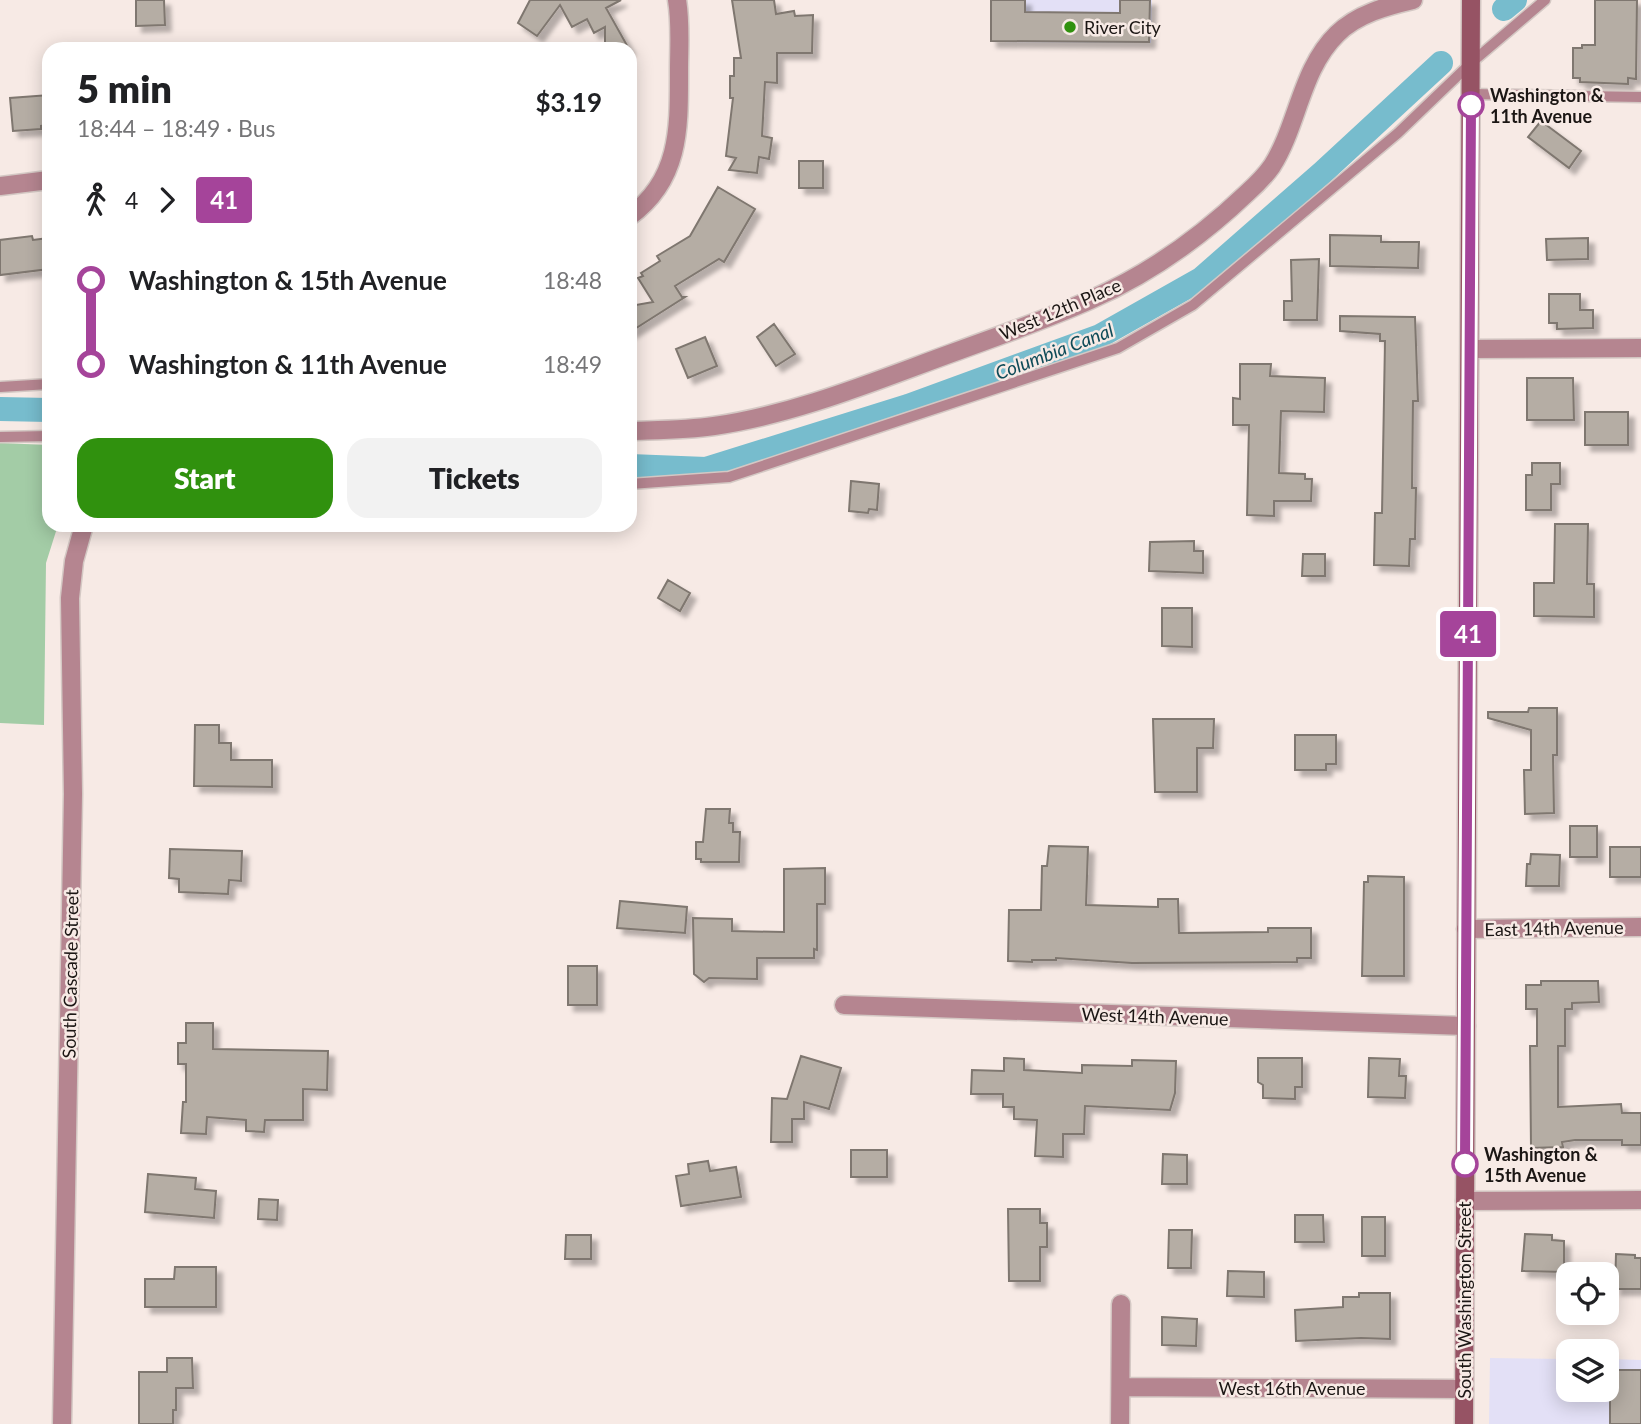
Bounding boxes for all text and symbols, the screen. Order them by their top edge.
place label: River City [1084,16,1162,38]
marker: River City [1062,19,1078,35]
text: 5 min [77,65,172,111]
place label: Washington & 11th Avenue [1490,84,1604,127]
text: $3.19 [536,86,602,118]
marker: Washington & 11th Avenue [1458,92,1484,118]
text: 18:44 – 18:49 · Bus [77,114,276,142]
icon: walk [77,181,115,219]
icon: forward [148,181,186,219]
text: 41 [210,185,238,214]
text: 4 [125,186,138,214]
text: Washington & 15th Avenue [129,264,447,296]
text: 18:48 [543,266,602,294]
street label: West 12th Place [996,274,1124,344]
water label: Columbia Canal [992,318,1116,384]
text: Washington & 11th Avenue [129,348,447,380]
text: 18:49 [543,350,602,378]
button: Start [77,438,333,518]
button: Tickets [347,438,602,518]
line badge: 41 [1436,611,1500,657]
text: 41 [1454,619,1482,648]
street label: South Cascade Street [58,889,82,1059]
street label: East 14th Avenue [1484,916,1624,940]
street label: West 14th Avenue [1081,1002,1229,1030]
place label: Washington & 15th Avenue [1484,1143,1598,1186]
marker: Washington & 15th Avenue [1452,1151,1478,1177]
street label: South Washington Street [1453,1201,1475,1399]
map controls [1556,1262,1619,1402]
button: locate [1556,1262,1619,1325]
button: layers [1556,1339,1619,1402]
street label: West 16th Avenue [1219,1377,1365,1399]

